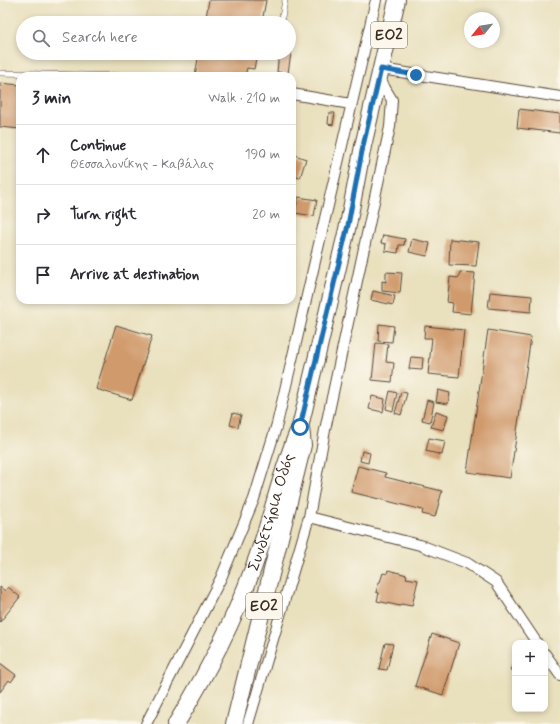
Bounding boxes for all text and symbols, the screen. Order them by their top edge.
north arrow [464,12,500,48]
search box [16,16,296,60]
road number: ΕΟ2 [371,22,407,48]
icon: search [30,27,52,49]
text: Search here [62,28,138,48]
route end [407,66,425,84]
text: 3 min [32,87,71,109]
text: Walk · 210 m [208,90,280,107]
text: Continue [70,136,126,156]
icon: ahead [32,144,54,166]
text: 190 m [245,146,280,163]
text: Θεσσαλονίκης - Καβάλας [70,156,214,173]
icon: right [32,204,54,226]
text: Turn right [70,205,137,225]
text: 20 m [252,206,280,223]
icon: arrive [32,264,54,286]
text: Arrive at destination [70,265,199,285]
route start [291,418,309,436]
street label: Συνδετήρια Οδός [243,450,299,574]
road number: ΕΟ2 [246,593,282,619]
map controls [512,640,548,712]
button: + [512,640,548,676]
button: − [512,676,548,712]

